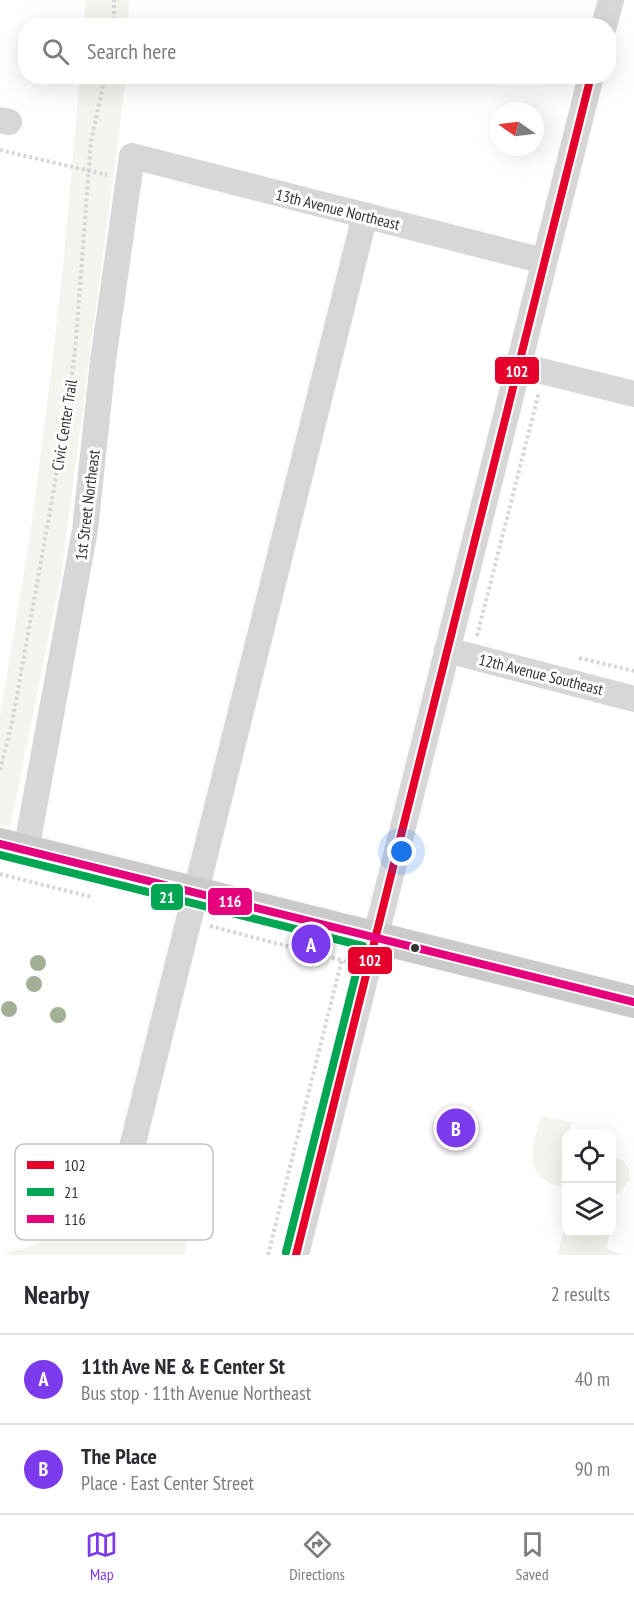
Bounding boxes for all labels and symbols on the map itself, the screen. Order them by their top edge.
north arrow [490,102,544,156]
street label: 13th Avenue Northeast [274,184,403,234]
line badge: 102 [494,356,540,385]
text: 102 [506,361,528,381]
street label: Civic Center Trail [47,378,81,472]
street label: 1st Street Northeast [70,448,104,562]
street label: 12th Avenue Southeast [477,649,606,699]
your location [387,837,416,866]
line badge: 21 [150,883,184,911]
text: 21 [159,887,175,907]
line badge: 116 [207,887,253,916]
text: 116 [219,891,242,911]
pin: A [292,922,330,966]
unlabelled marker [409,942,421,954]
line badge: 102 [347,946,393,975]
text: 102 [359,950,381,970]
pin: B [436,1106,476,1150]
legend [15,1144,213,1240]
text: 102 [64,1155,86,1175]
text: 21 [64,1182,78,1202]
text: 116 [64,1209,86,1229]

